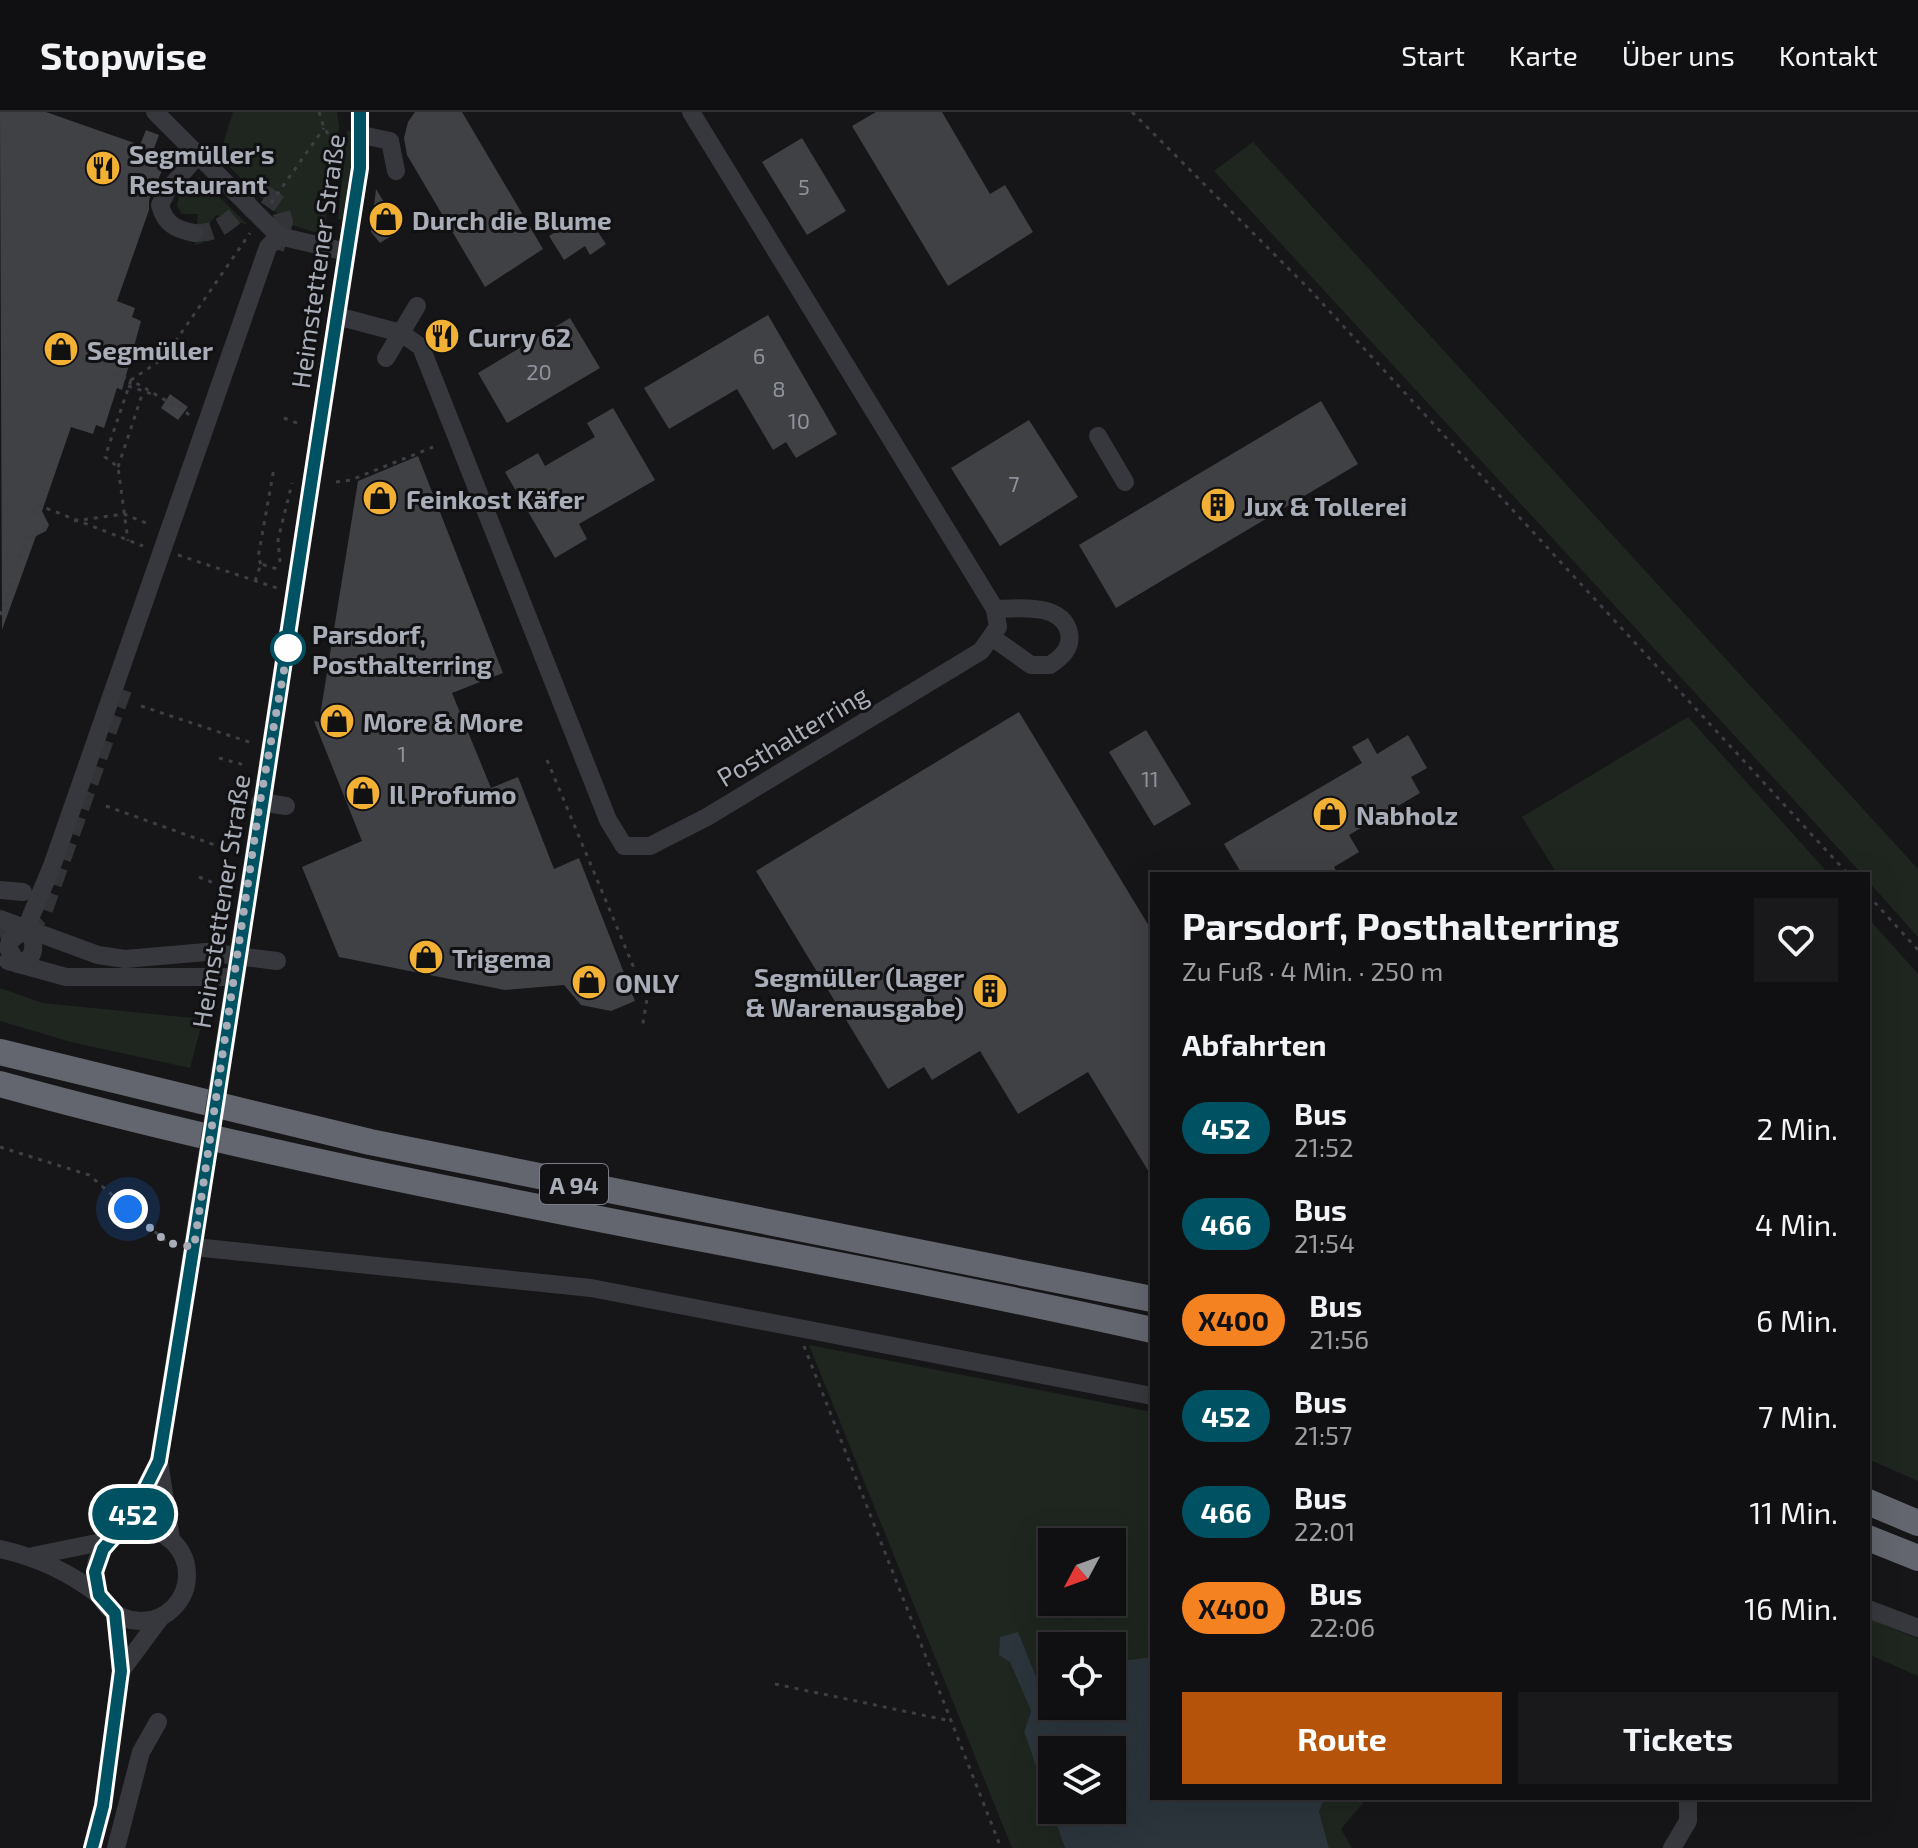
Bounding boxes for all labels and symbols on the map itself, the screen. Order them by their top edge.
street label: Heimstettener Straße [284,132,350,390]
place label: Segmüller's Restaurant [129,138,274,199]
restaurant icon: Segmüller's Restaurant [84,149,122,187]
house number: 5 [798,173,810,199]
shop icon: Durch die Blume [367,200,405,238]
place label: Durch die Blume [412,204,612,235]
restaurant icon: Curry 62 [423,317,461,355]
place label: Curry 62 [468,321,571,353]
shop icon: Segmüller [42,330,80,368]
place label: Segmüller [87,334,213,365]
house number: 6 [753,342,765,368]
house number: 20 [526,358,552,384]
house number: 8 [772,375,786,401]
house number: 10 [788,407,810,433]
house number: 7 [1008,470,1020,496]
shop icon: Feinkost Käfer [361,479,399,517]
place label: Feinkost Käfer [406,483,584,514]
building icon: Jux & Tollerei [1199,486,1237,524]
place label: Jux & Tollerei [1244,490,1407,521]
place label: Parsdorf, Posthalterring [312,618,492,679]
marker: Parsdorf, Posthalterring [271,631,305,665]
street label: Posthalterring [711,678,873,792]
shop icon: More & More [318,702,356,740]
place label: More & More [363,706,524,737]
house number: 1 [398,740,406,766]
house number: 11 [1141,765,1159,791]
street label: Heimstettener Straße [185,772,255,1030]
shop icon: Il Profumo [344,774,382,812]
place label: Il Profumo [389,778,517,809]
shop icon: Nabholz [1311,795,1349,833]
place label: Nabholz [1356,799,1458,830]
shop icon: Trigema [407,938,445,976]
place label: Trigema [452,942,551,973]
place label: Segmüller (Lager & Warenausgabe) [745,961,964,1022]
shop icon: ONLY [570,963,608,1001]
place label: ONLY [615,967,679,998]
building icon: Segmüller (Lager & Warenausgabe) [971,972,1009,1010]
road number: A 94 [540,1164,608,1204]
your location [108,1189,148,1229]
line badge: 452 [87,1488,179,1540]
north arrow [1038,1528,1126,1616]

